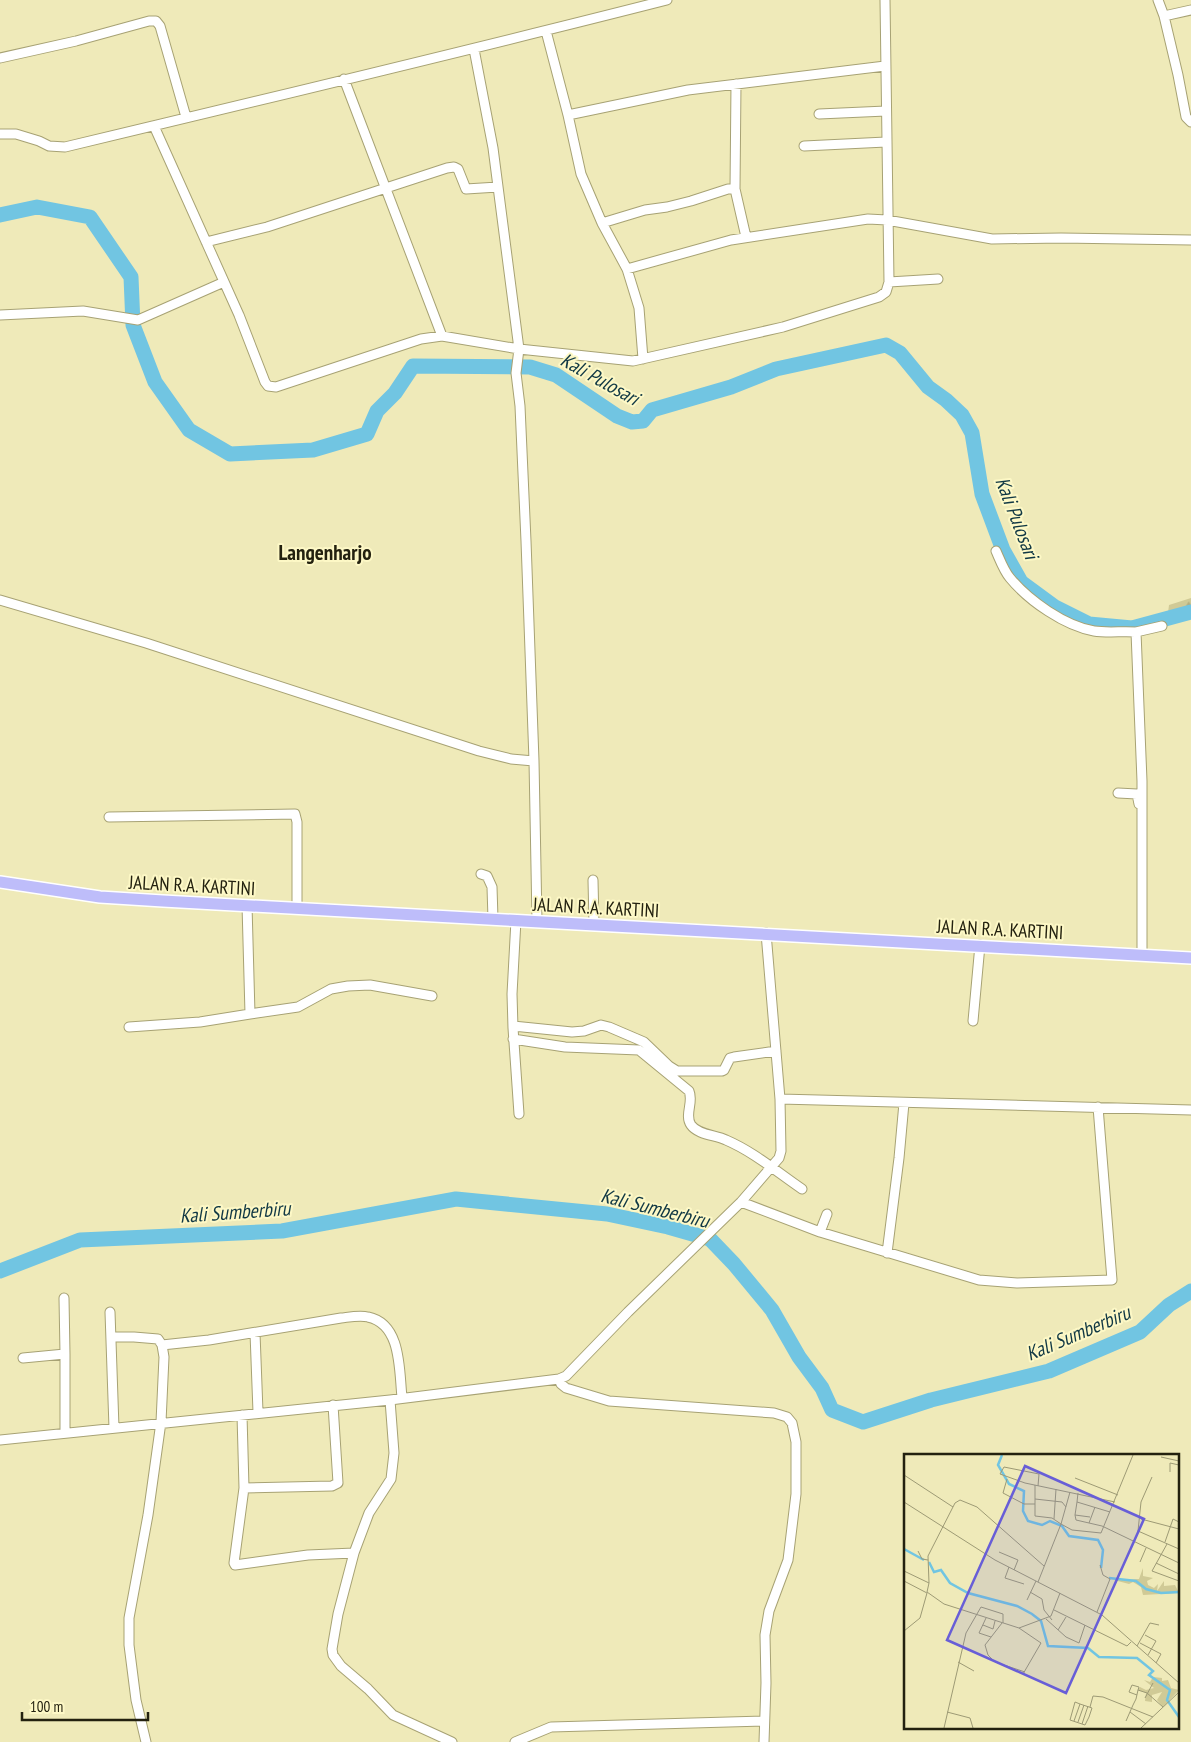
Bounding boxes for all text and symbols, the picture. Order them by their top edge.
water label: Kali Pulosari [556,347,646,412]
water label: Kali Pulosari [990,473,1045,565]
district label: Langenharjo [278,539,372,566]
street label: JALAN R.A. KARTINI [127,870,256,900]
street label: JALAN R.A. KARTINI [531,892,660,922]
street label: JALAN R.A. KARTINI [935,914,1064,944]
water label: Kali Sumberbiru [598,1182,713,1234]
water label: Kali Sumberbiru [179,1195,292,1229]
water label: Kali Sumberbiru [1022,1299,1135,1367]
inset map [904,1454,1178,1730]
scale bar [22,1690,149,1722]
text: 100 m [30,1697,63,1716]

